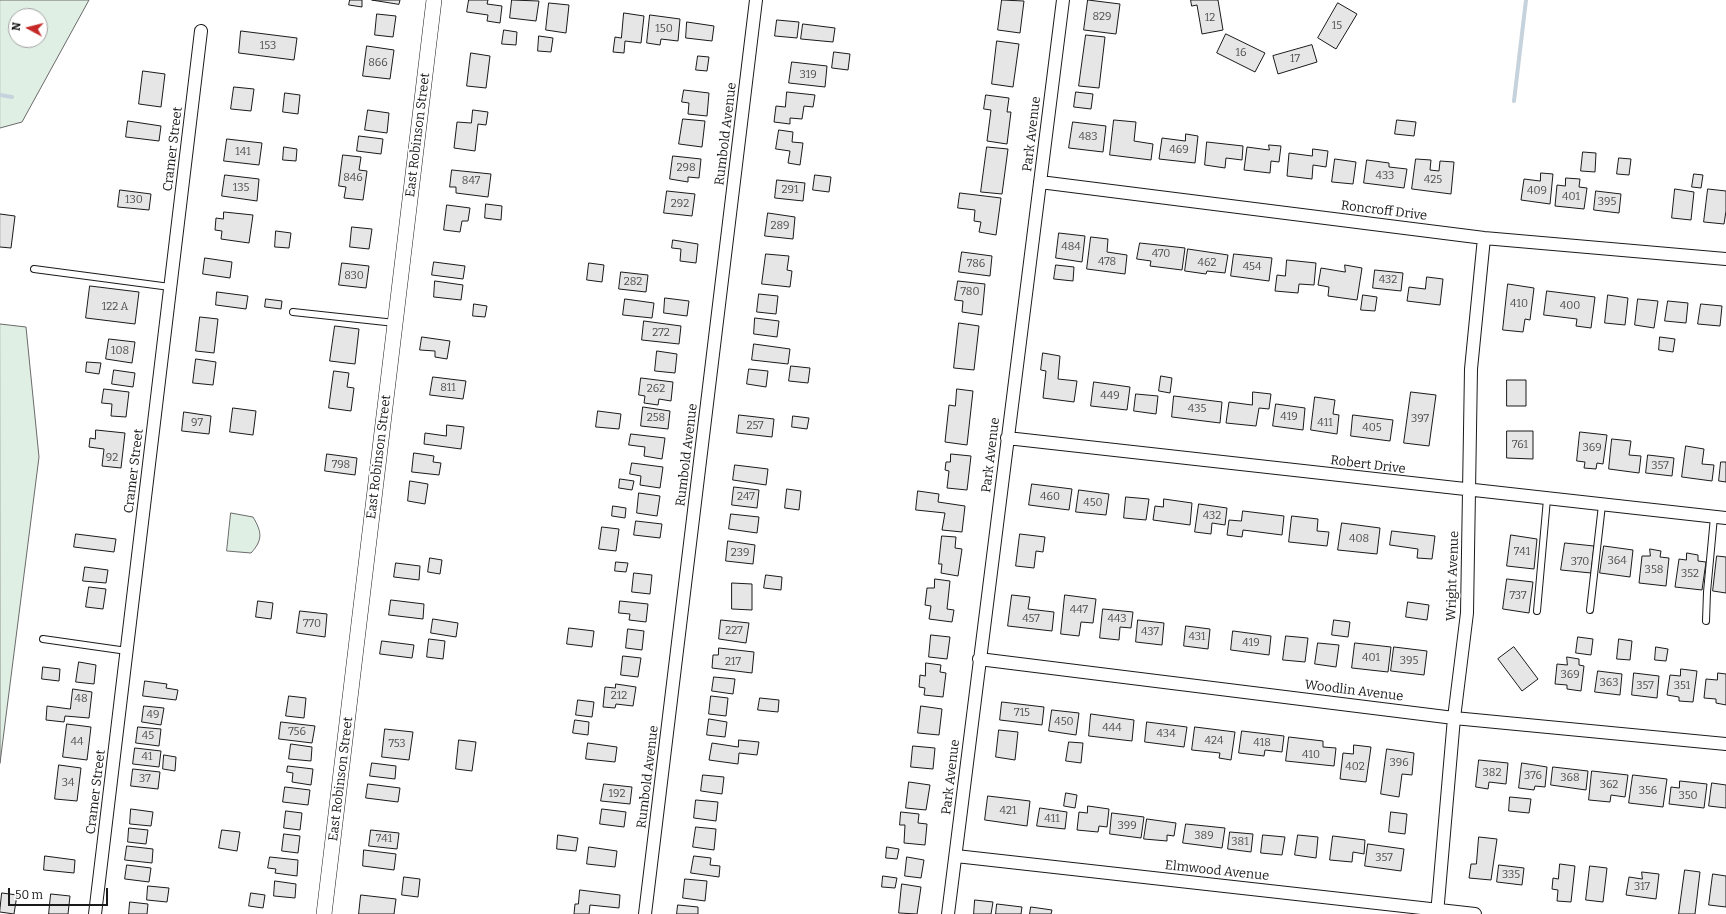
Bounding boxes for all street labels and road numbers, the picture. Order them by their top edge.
street label: East Robinson Street [403,72,433,198]
street label: Rumbold Avenue [712,82,740,186]
street label: Park Avenue [1020,95,1044,173]
street label: Cramer Street [160,106,186,192]
street label: Roncroff Drive [1340,198,1428,224]
street label: East Robinson Street [364,394,394,520]
street label: Rumbold Avenue [673,403,701,507]
street label: Park Avenue [979,416,1003,494]
street label: Cramer Street [121,428,147,514]
street label: Robert Drive [1330,453,1406,477]
street label: Wright Avenue [1444,531,1462,621]
street label: Woodlin Avenue [1304,677,1404,705]
street label: East Robinson Street [326,716,356,842]
street label: Rumbold Avenue [634,725,662,829]
street label: Park Avenue [939,738,963,816]
street label: Cramer Street [83,749,109,835]
street label: Elmwood Avenue [1164,858,1270,884]

